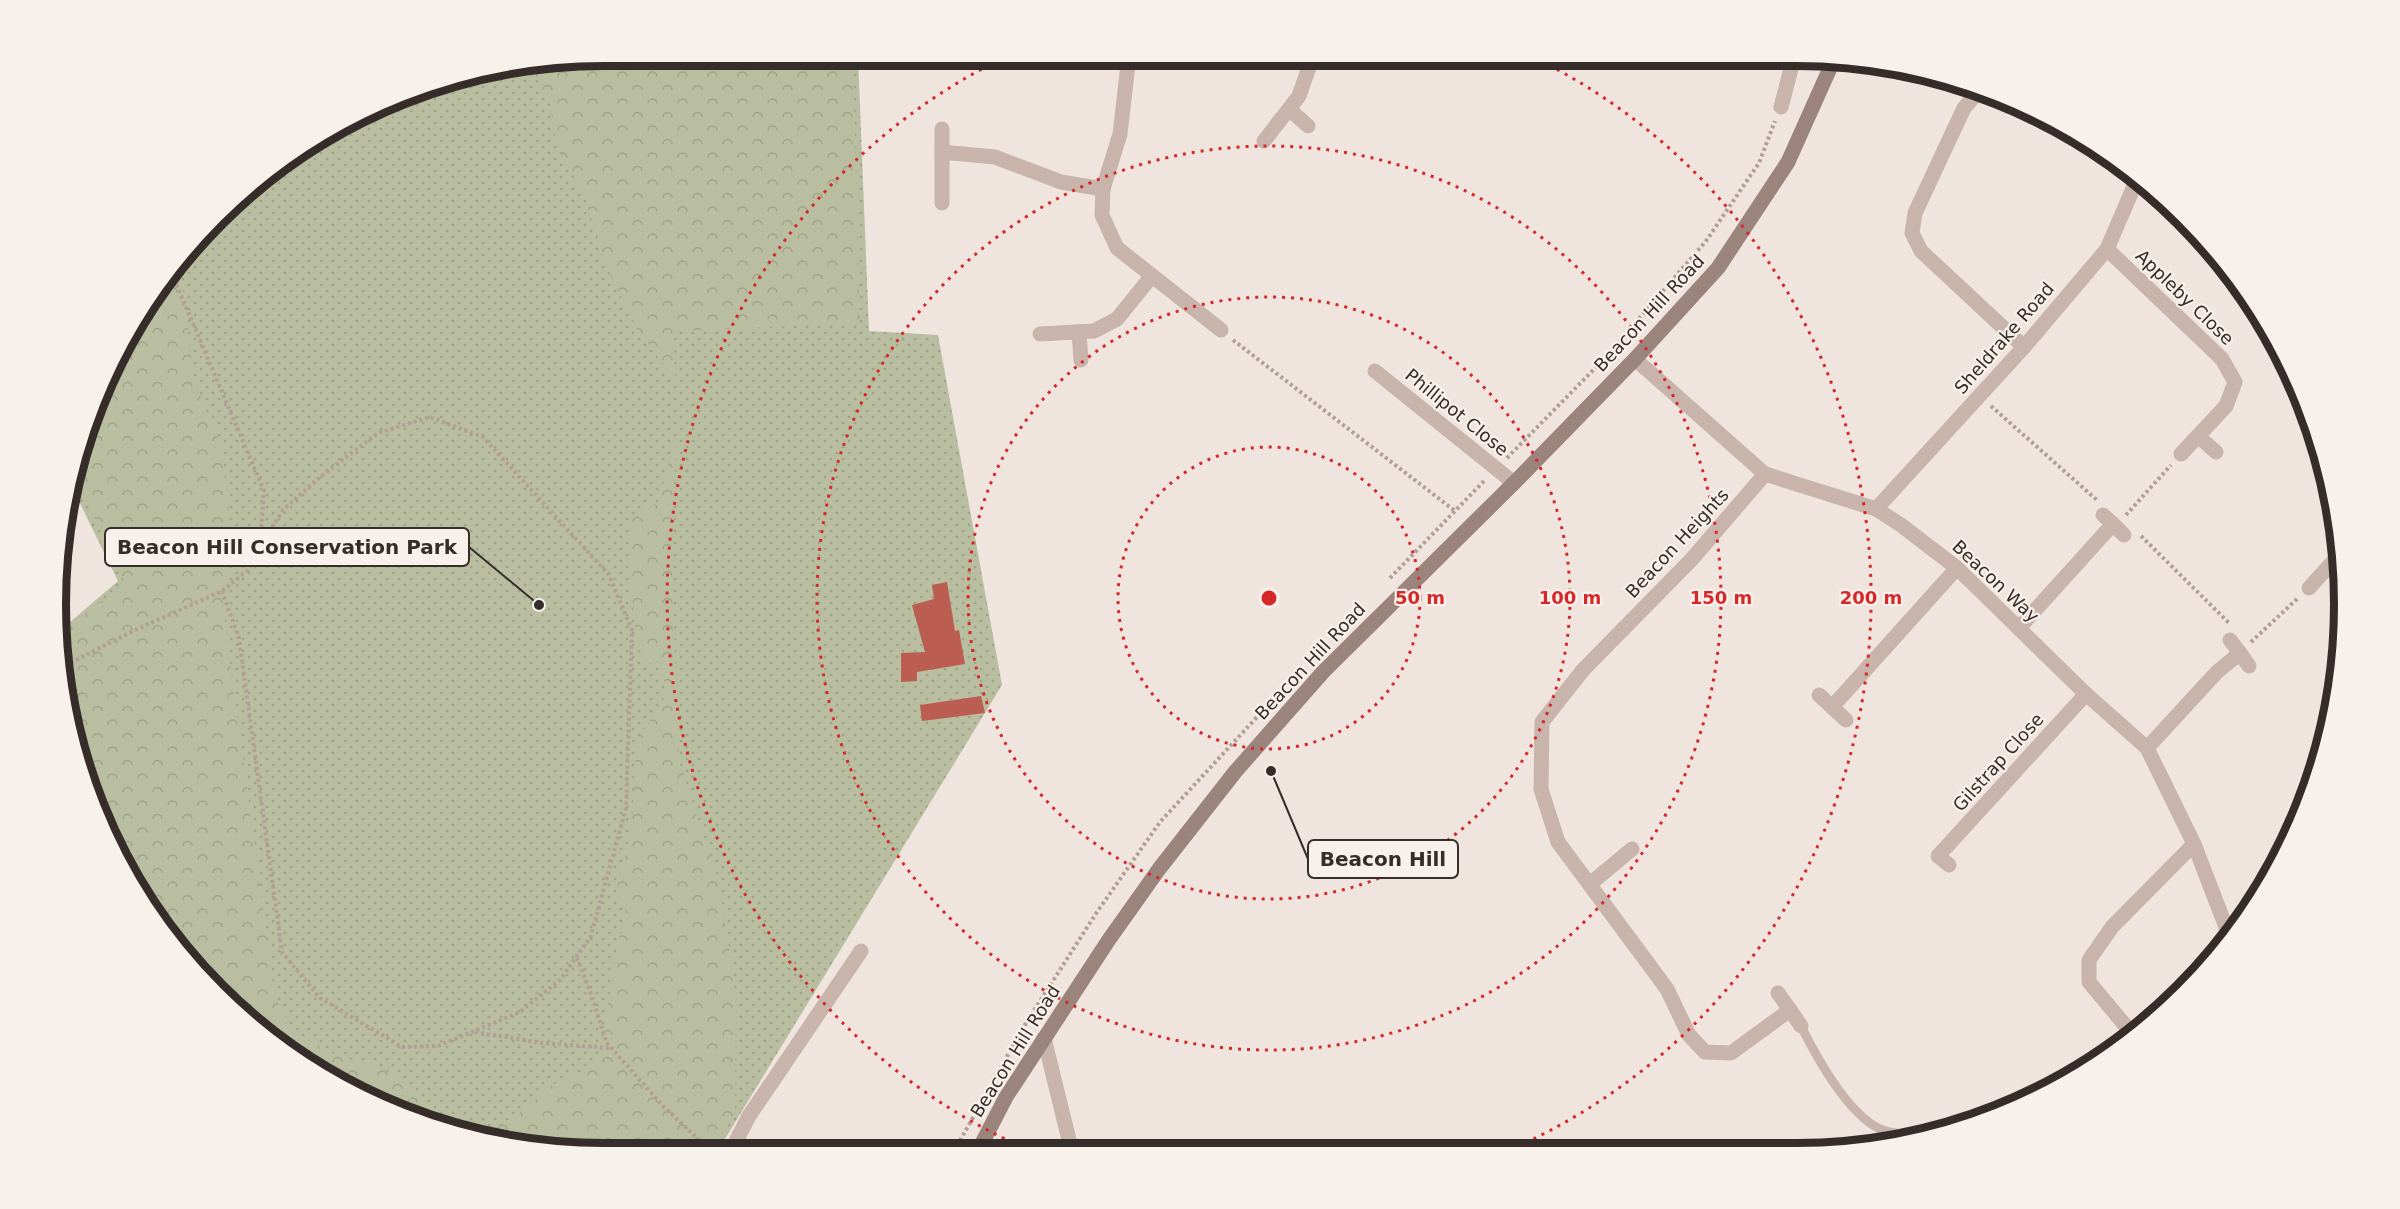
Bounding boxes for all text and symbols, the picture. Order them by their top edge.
street label: Appleby Close [2132,245,2238,349]
street label: Beacon Hill Road [1590,250,1708,376]
street label: Sheldrake Road [1950,278,2058,398]
street label: Phillipot Close [1401,364,1513,460]
street label: Beacon Heights [1621,484,1733,602]
callout: Beacon Hill Conservation Park [105,528,469,566]
text: Beacon Hill Conservation Park [117,535,458,559]
street label: Beacon Way [1948,536,2044,627]
text: 50 m [1395,587,1445,608]
text: 100 m [1539,587,1601,608]
text: 150 m [1690,587,1752,608]
text: 200 m [1840,587,1902,608]
centre of rings [1259,588,1279,608]
street label: Beacon Hill Road [1251,598,1369,724]
street label: Gilstrap Close [1948,709,2048,815]
callout: Beacon Hill [1308,840,1458,878]
text: Beacon Hill [1320,847,1446,871]
street label: Beacon Hill Road [966,981,1064,1121]

